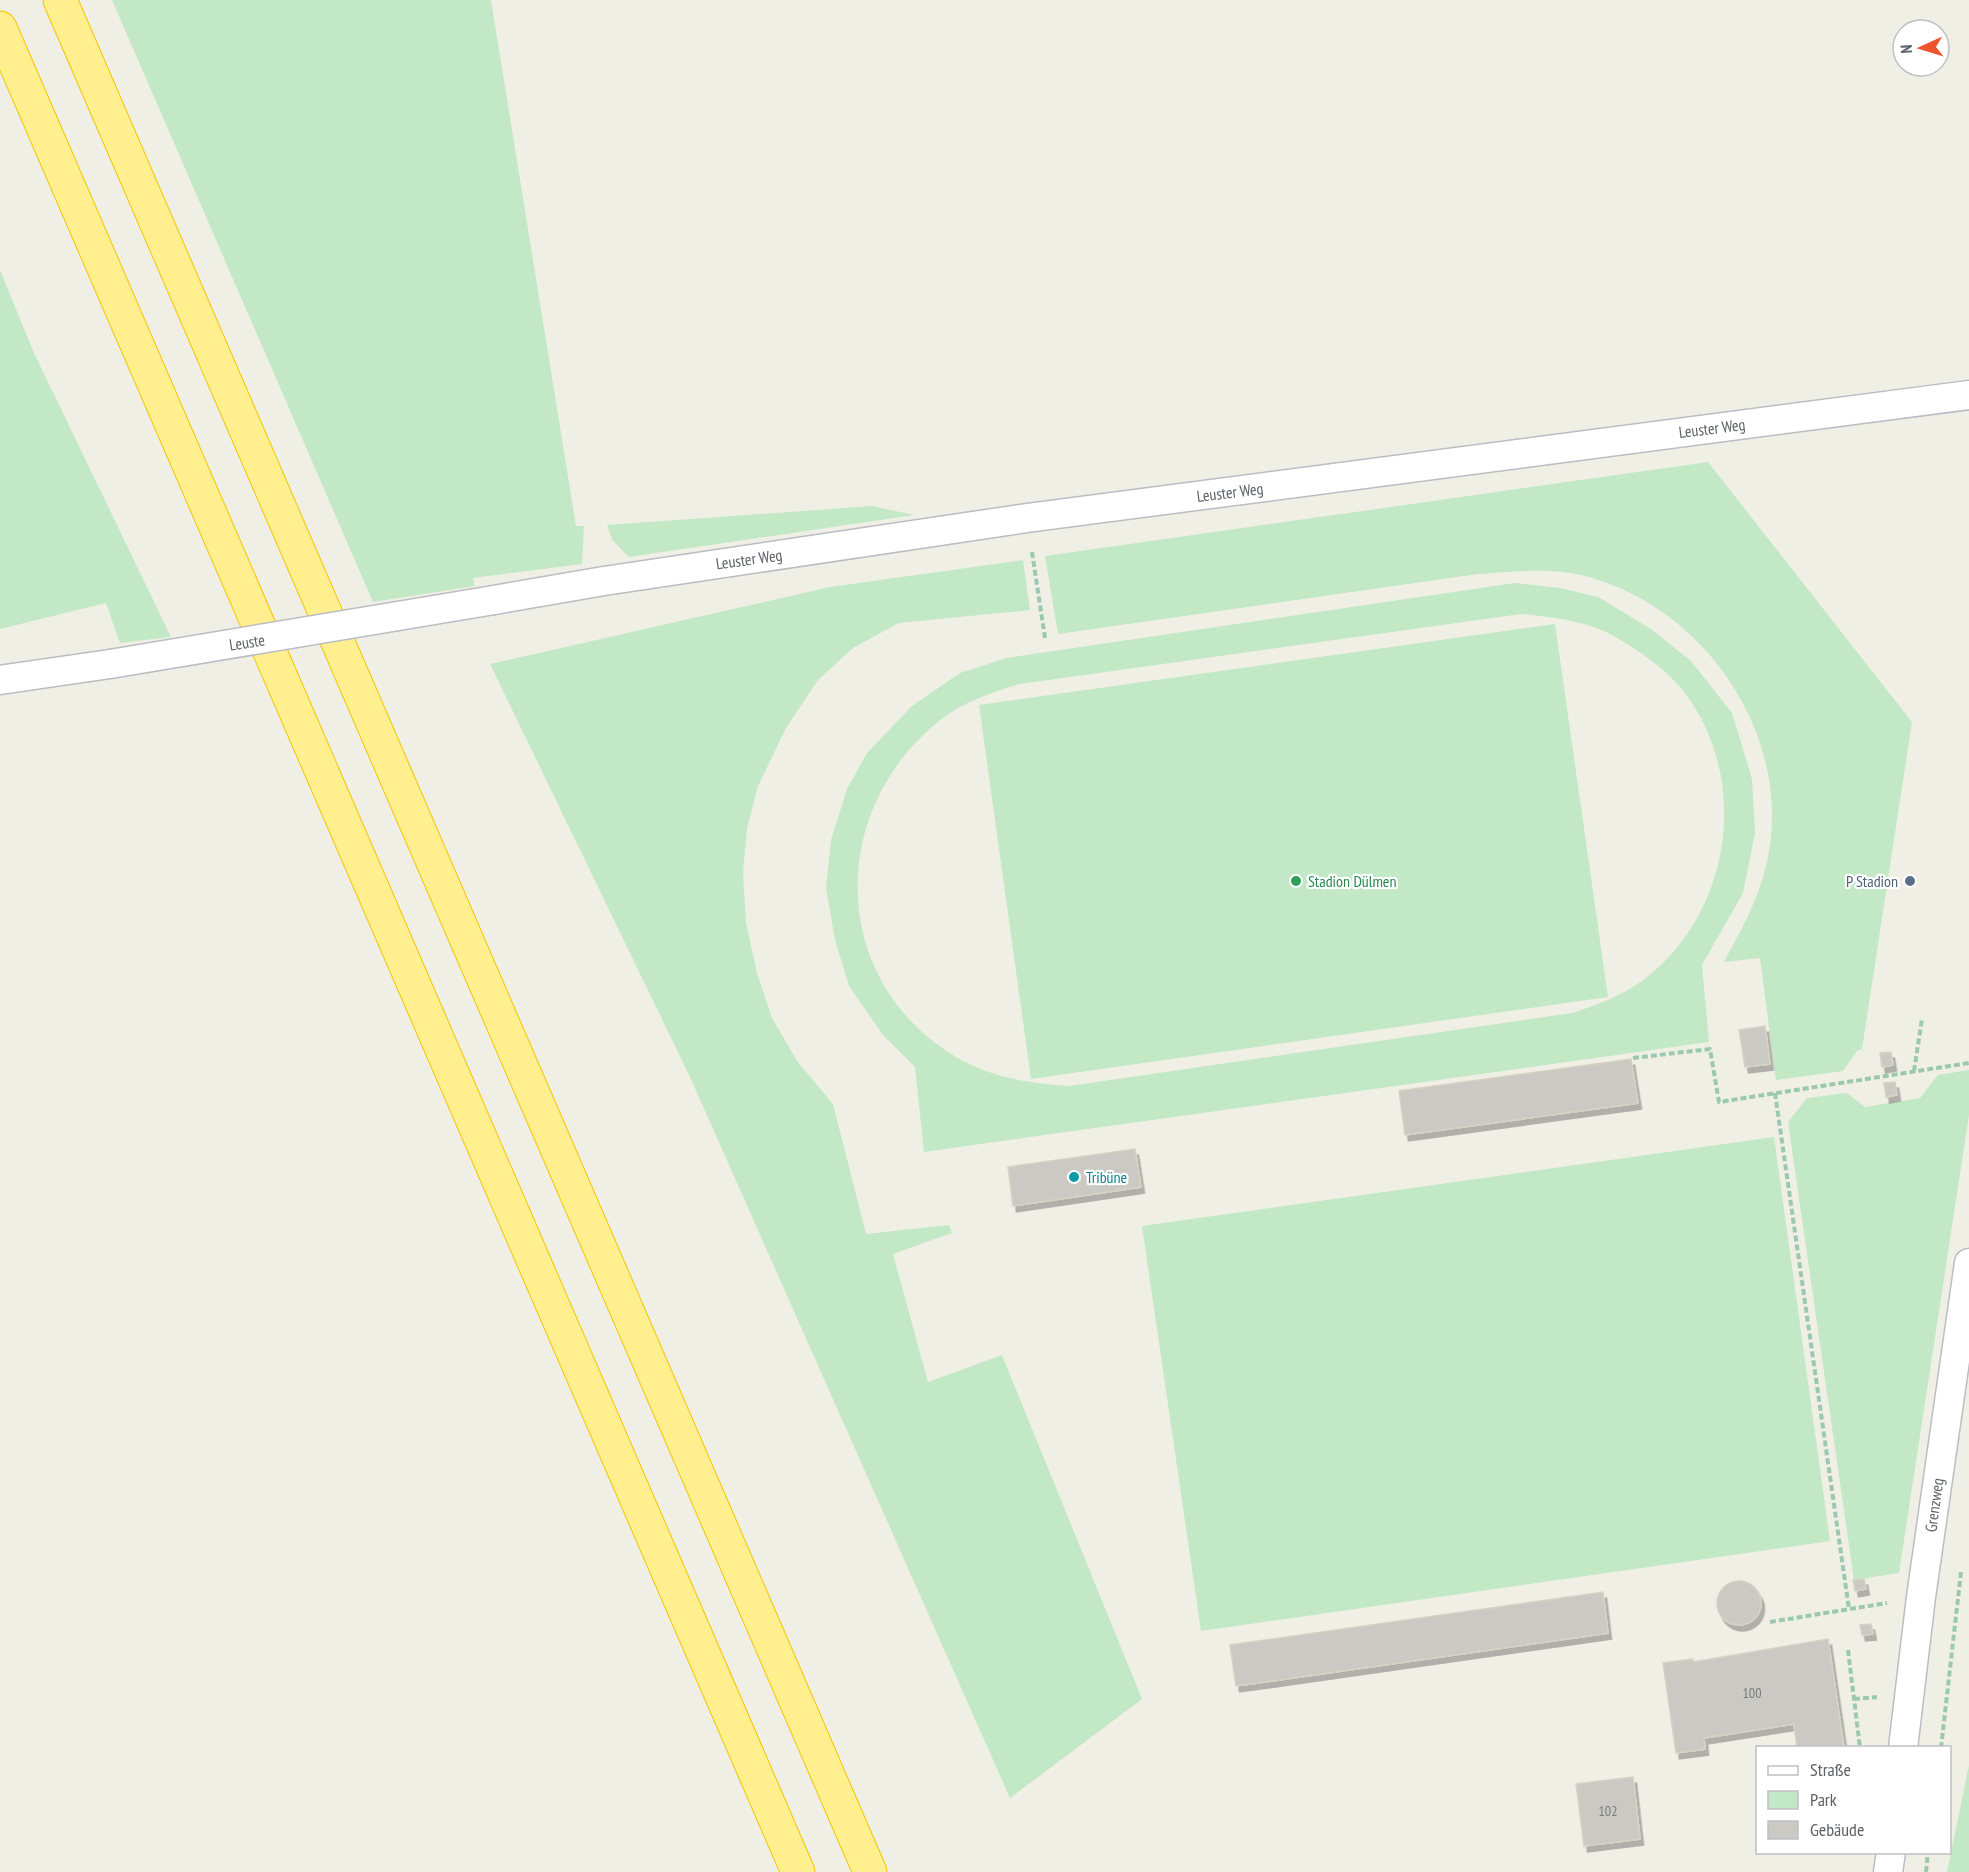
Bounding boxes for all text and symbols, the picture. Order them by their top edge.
north arrow [1891,18,1951,78]
text: N [1896,44,1916,54]
street label: Leuster Weg [1678,414,1746,442]
street label: Leuster Weg [1196,478,1264,506]
street label: Leuster Weg [714,544,784,574]
street label: Leuste [228,629,266,655]
place label: Stadion Dülmen [1308,871,1397,891]
place label: P Stadion [1846,871,1898,891]
marker: Stadion Dülmen [1289,874,1303,888]
marker: P Stadion [1903,874,1917,888]
place label: Tribüne [1086,1167,1127,1187]
marker: Tribüne [1067,1170,1081,1184]
street label: Grenzweg [1920,1477,1948,1533]
house number: 100 [1743,1684,1761,1702]
legend [1756,1746,1951,1854]
text: Straße [1810,1758,1851,1781]
text: Park [1810,1788,1837,1811]
house number: 102 [1599,1802,1617,1820]
text: Gebäude [1810,1818,1864,1841]

